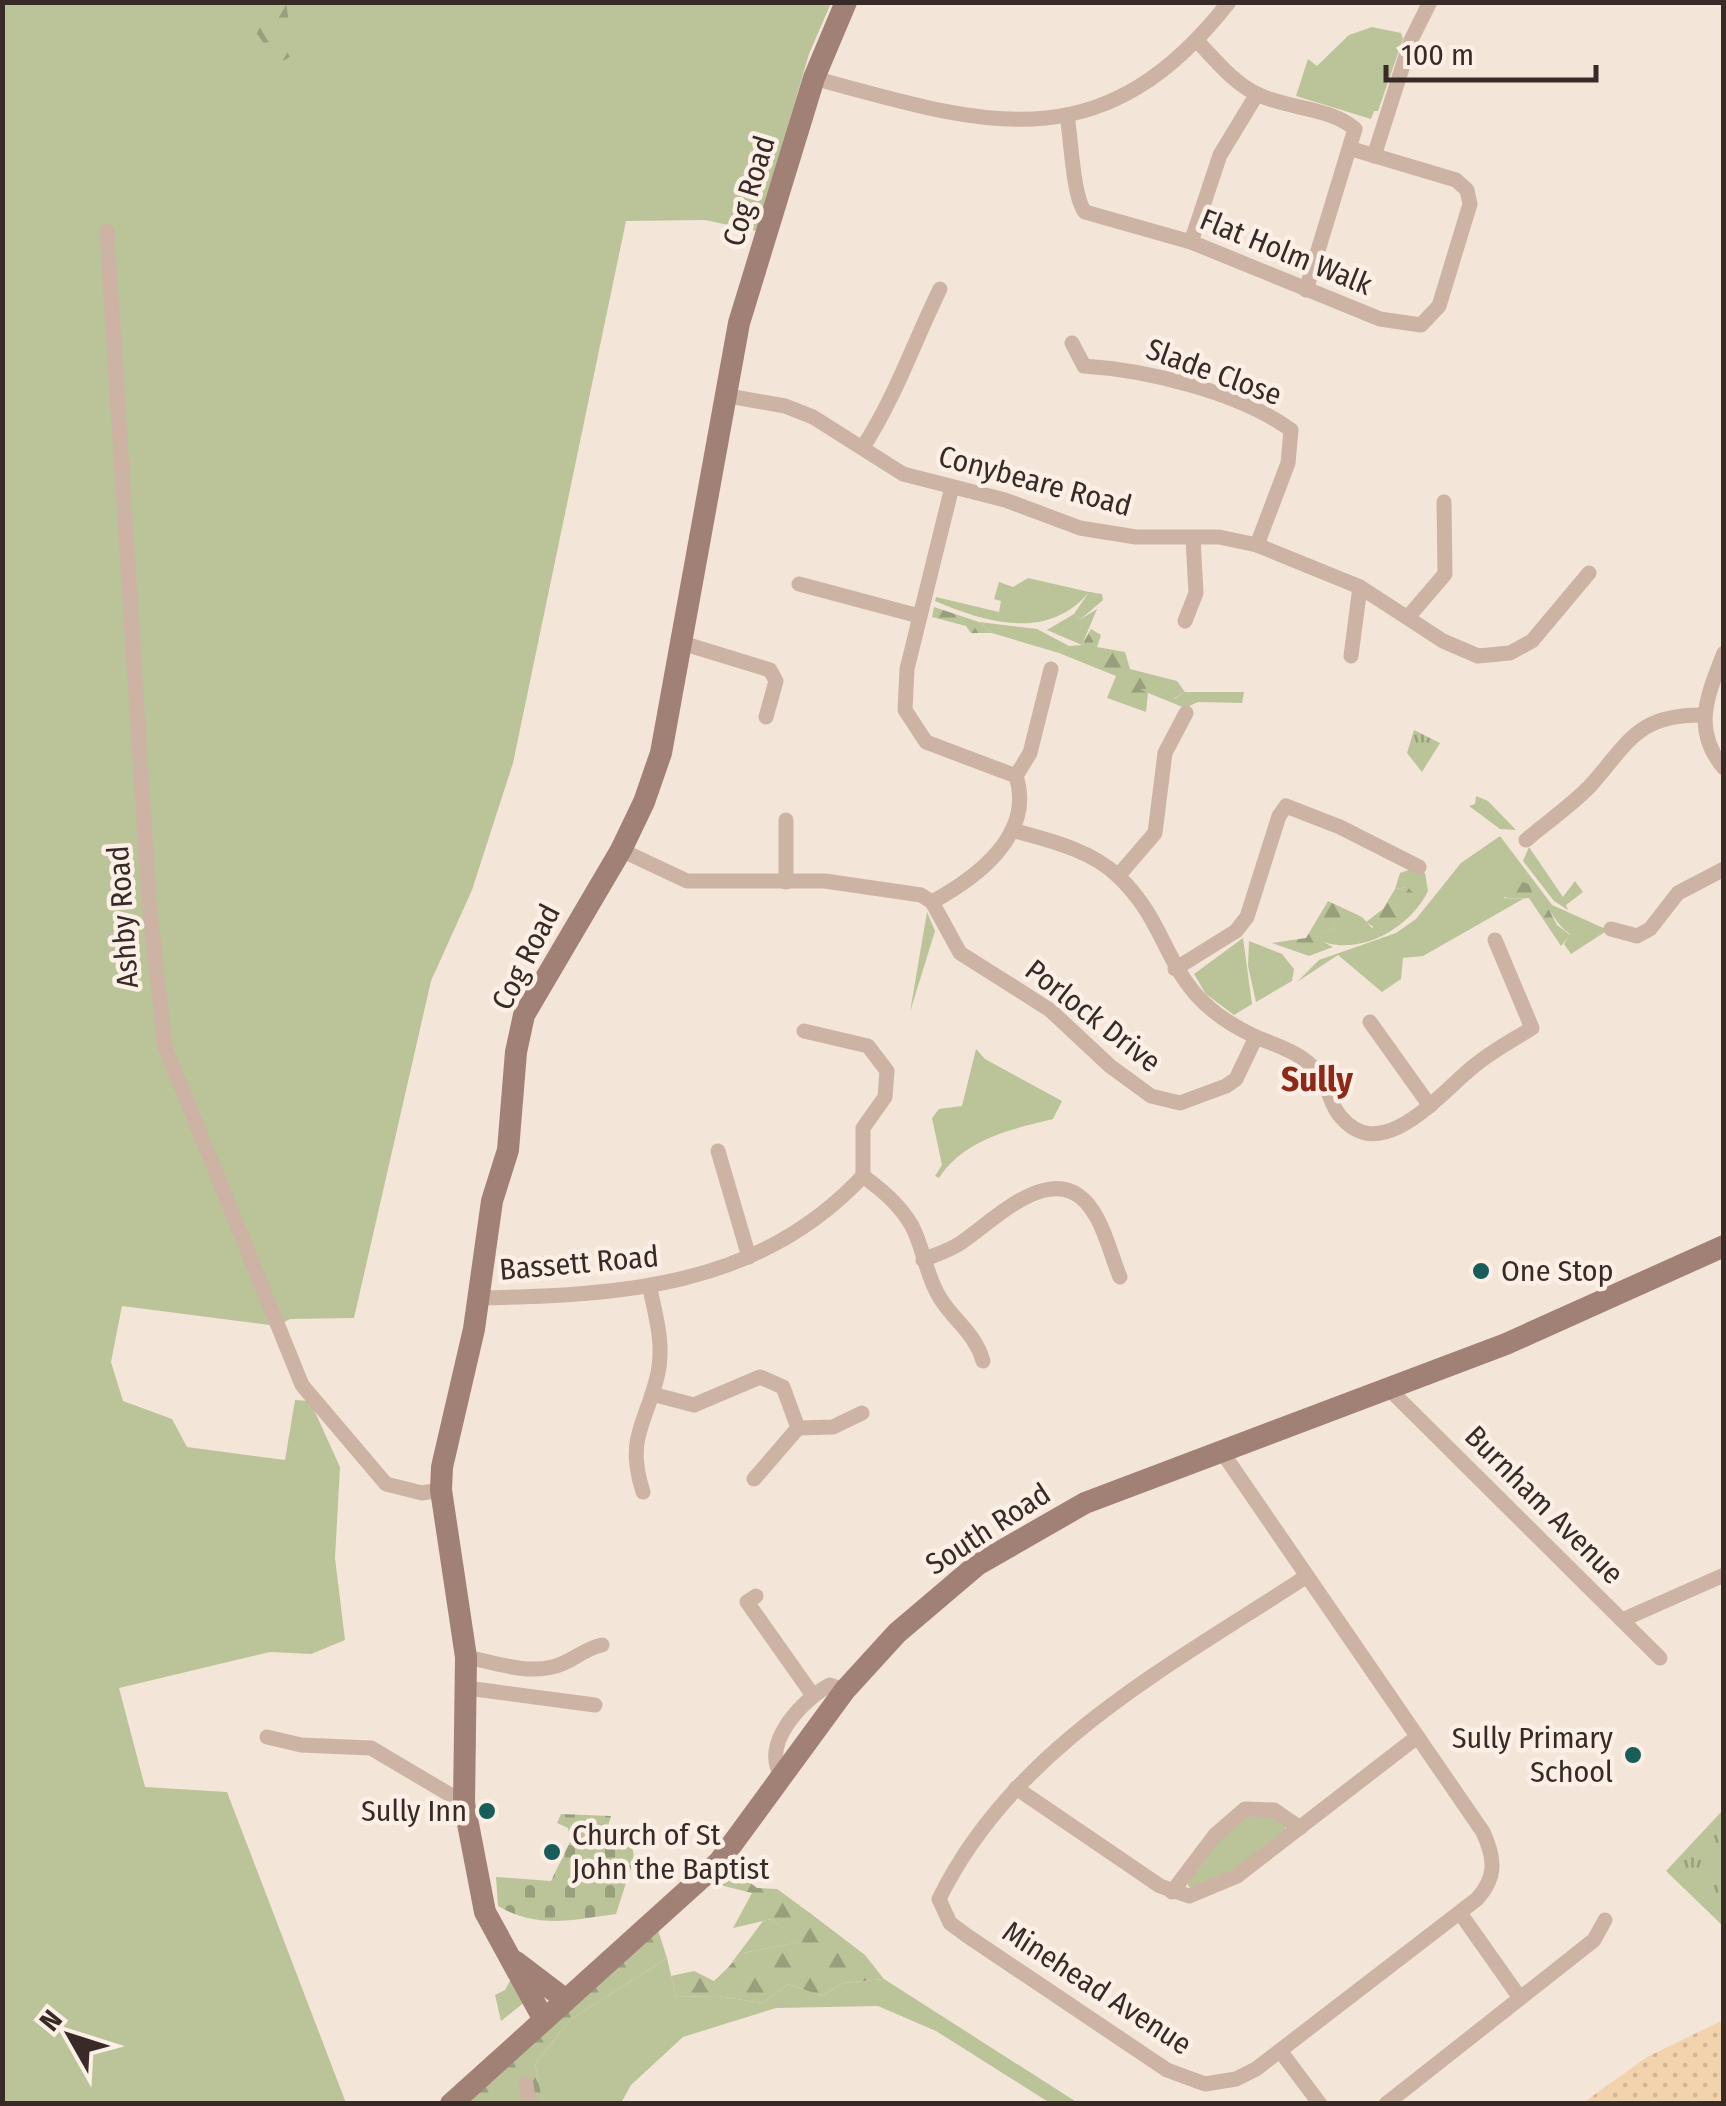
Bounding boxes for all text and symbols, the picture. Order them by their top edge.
scale bar [1386,20,1596,82]
text: 100 m [1401,37,1474,73]
street label: Cog Road [715,131,783,251]
street label: Flat Holm Walk [1195,201,1377,303]
street label: Slade Close [1141,331,1287,413]
street label: Conybeare Road [935,438,1135,524]
street label: Ashby Road [100,844,146,990]
street label: Cog Road [484,898,568,1016]
street label: Porlock Drive [1018,952,1168,1080]
district label: Sully [1281,1058,1353,1100]
street label: Bassett Road [498,1238,660,1288]
place label: One Stop [1501,1253,1614,1289]
marker: One Stop [1470,1260,1492,1282]
street label: Burnham Avenue [1457,1418,1631,1592]
street label: South Road [919,1475,1057,1583]
place label: Sully Primary School [1452,1720,1614,1790]
marker: Sully Primary School [1622,1744,1644,1766]
place label: Sully Inn [361,1793,467,1829]
marker: Sully Inn [476,1800,498,1822]
place label: Church of St John the Baptist [572,1817,769,1887]
marker: Church of St John the Baptist [541,1841,563,1863]
street label: Minehead Avenue [996,1914,1198,2062]
north arrow [20,1986,120,2086]
text: N [33,2004,69,2037]

